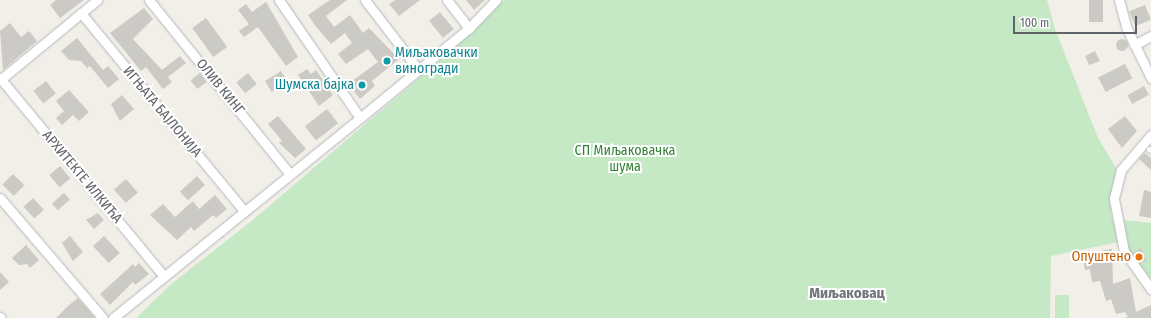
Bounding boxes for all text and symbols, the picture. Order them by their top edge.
scale bar [1015,8,1139,34]
text: 100 m [1020,16,1049,30]
place label: Миљаковачки виногради [395,45,478,78]
street label: ОЛИВ КИНГ [192,56,248,118]
marker: Миљаковачки виногради [382,56,392,66]
street label: ИГЊАТА БАЈЛОНИЈА [119,63,205,161]
place label: Шумска бајка [275,77,354,93]
marker: Шумска бајка [357,80,367,90]
street label: АРХИТЕКТЕ ИЛКИЋА [38,127,126,227]
park label: СП Миљаковачка шума [575,143,675,176]
place label: Опуштено [1071,249,1131,265]
marker: Опуштено [1134,252,1144,262]
district label: Миљаковац [809,285,885,303]

